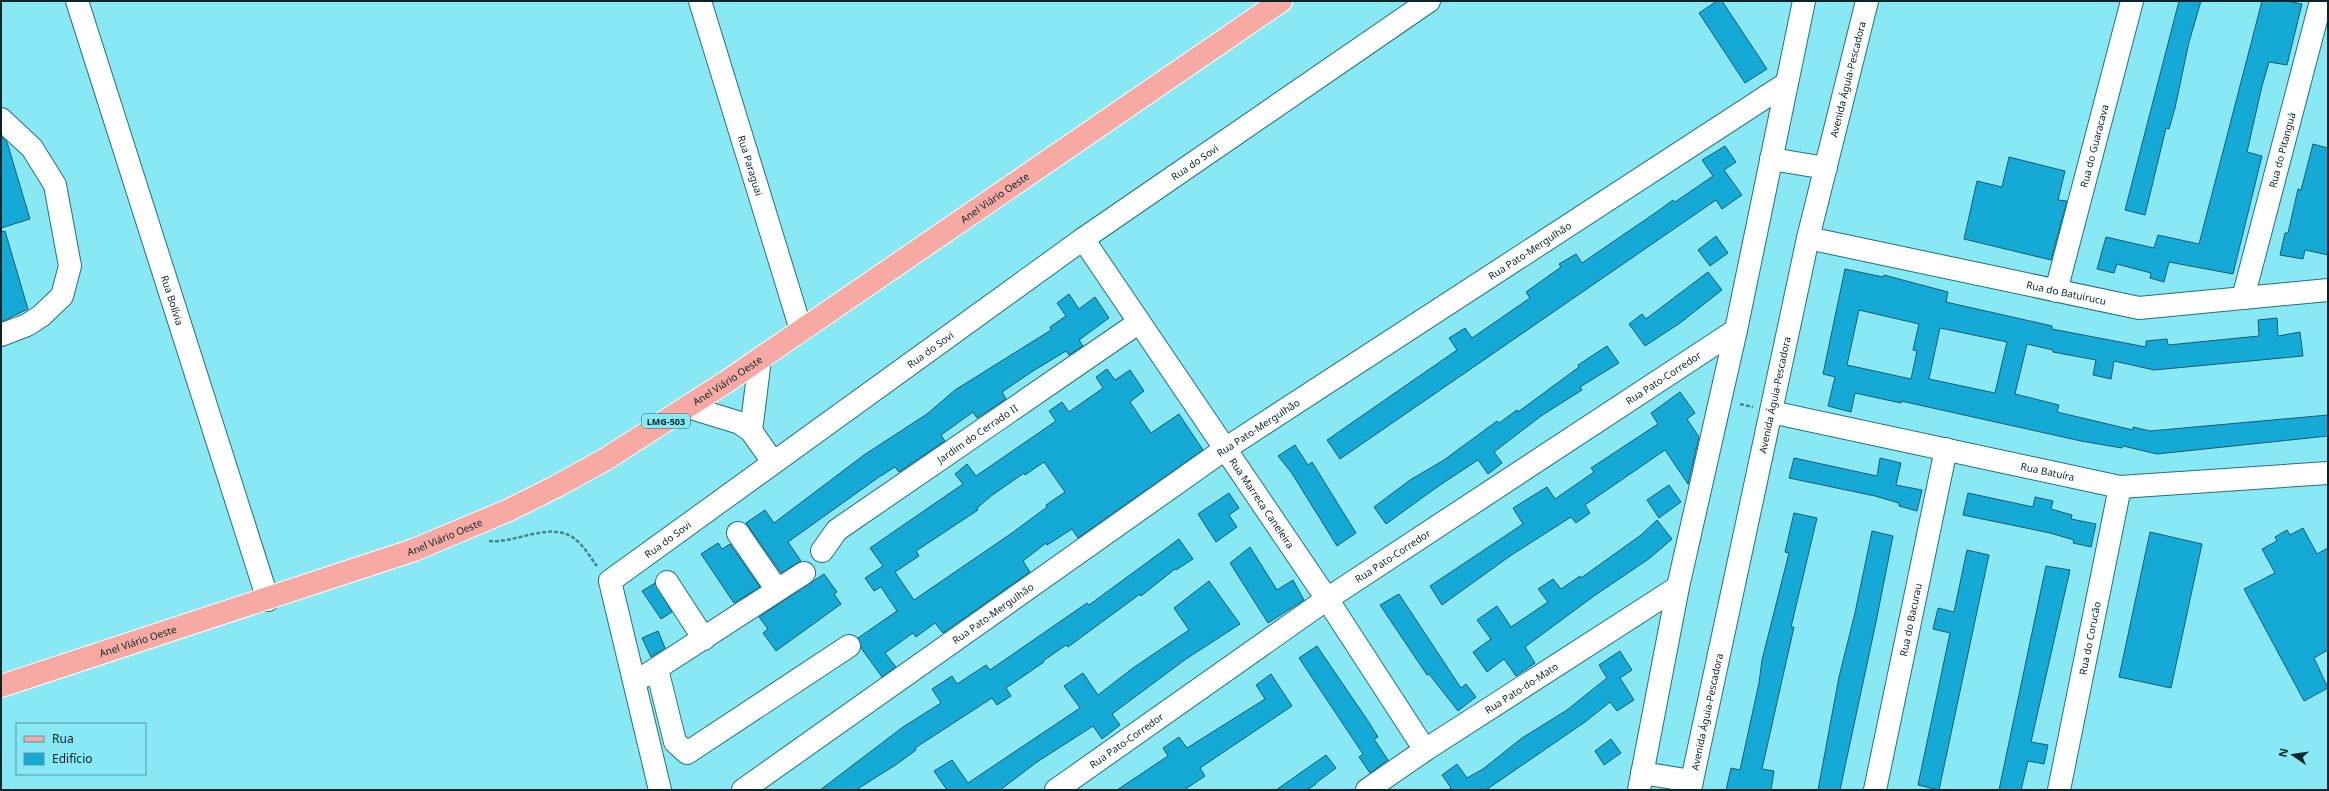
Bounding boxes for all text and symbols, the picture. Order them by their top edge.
street label: Avenida Águia-Pescadora [1826,20,1869,139]
street label: Rua do Guaracava [2076,103,2112,189]
street label: Rua do Pitanguá [2265,111,2298,189]
street label: Rua Paraguai [735,134,766,197]
street label: Rua do Sovi [1168,141,1221,183]
street label: Anel Viário Oeste [958,169,1032,226]
street label: Rua Pato-Mergulhão [1485,218,1574,283]
street label: Rua Bolívia [158,273,187,327]
street label: Rua do Batuirucu [2025,277,2108,308]
street label: Rua do Sovi [904,328,956,371]
street label: Avenida Águia-Pescadora [1755,335,1794,455]
street label: Rua Pato-Corredor [1623,348,1704,408]
street label: Anel Viário Oeste [690,352,765,409]
street label: Rua Pato-Mergulhão [1214,395,1303,460]
street label: Jardim do Cerrado II [933,401,1020,467]
road number: LMG-503 [642,414,690,428]
street label: Rua Marreca Caneleira [1226,455,1298,551]
street label: Rua Batuíra [2019,459,2076,484]
street label: Anel Viário Oeste [405,515,485,559]
street label: Rua do Sovi [641,518,694,561]
street label: Rua Pato-Corredor [1352,526,1433,586]
street label: Rua Pato-Mergulhão [949,580,1036,647]
street label: Rua do Bacurau [1896,582,1925,657]
street label: Rua do Corucão [2075,600,2104,676]
street label: Anel Viário Oeste [97,622,179,660]
street label: Avenida Águia-Pescadora [1687,652,1726,772]
street label: Rua Pato-do-Mato [1482,659,1561,717]
street label: Rua Pato-Corredor [1086,709,1166,771]
legend [16,723,146,775]
text: Rua [52,730,74,747]
north arrow [2273,735,2313,775]
text: N [2274,747,2291,759]
text: Edifício [52,750,93,767]

